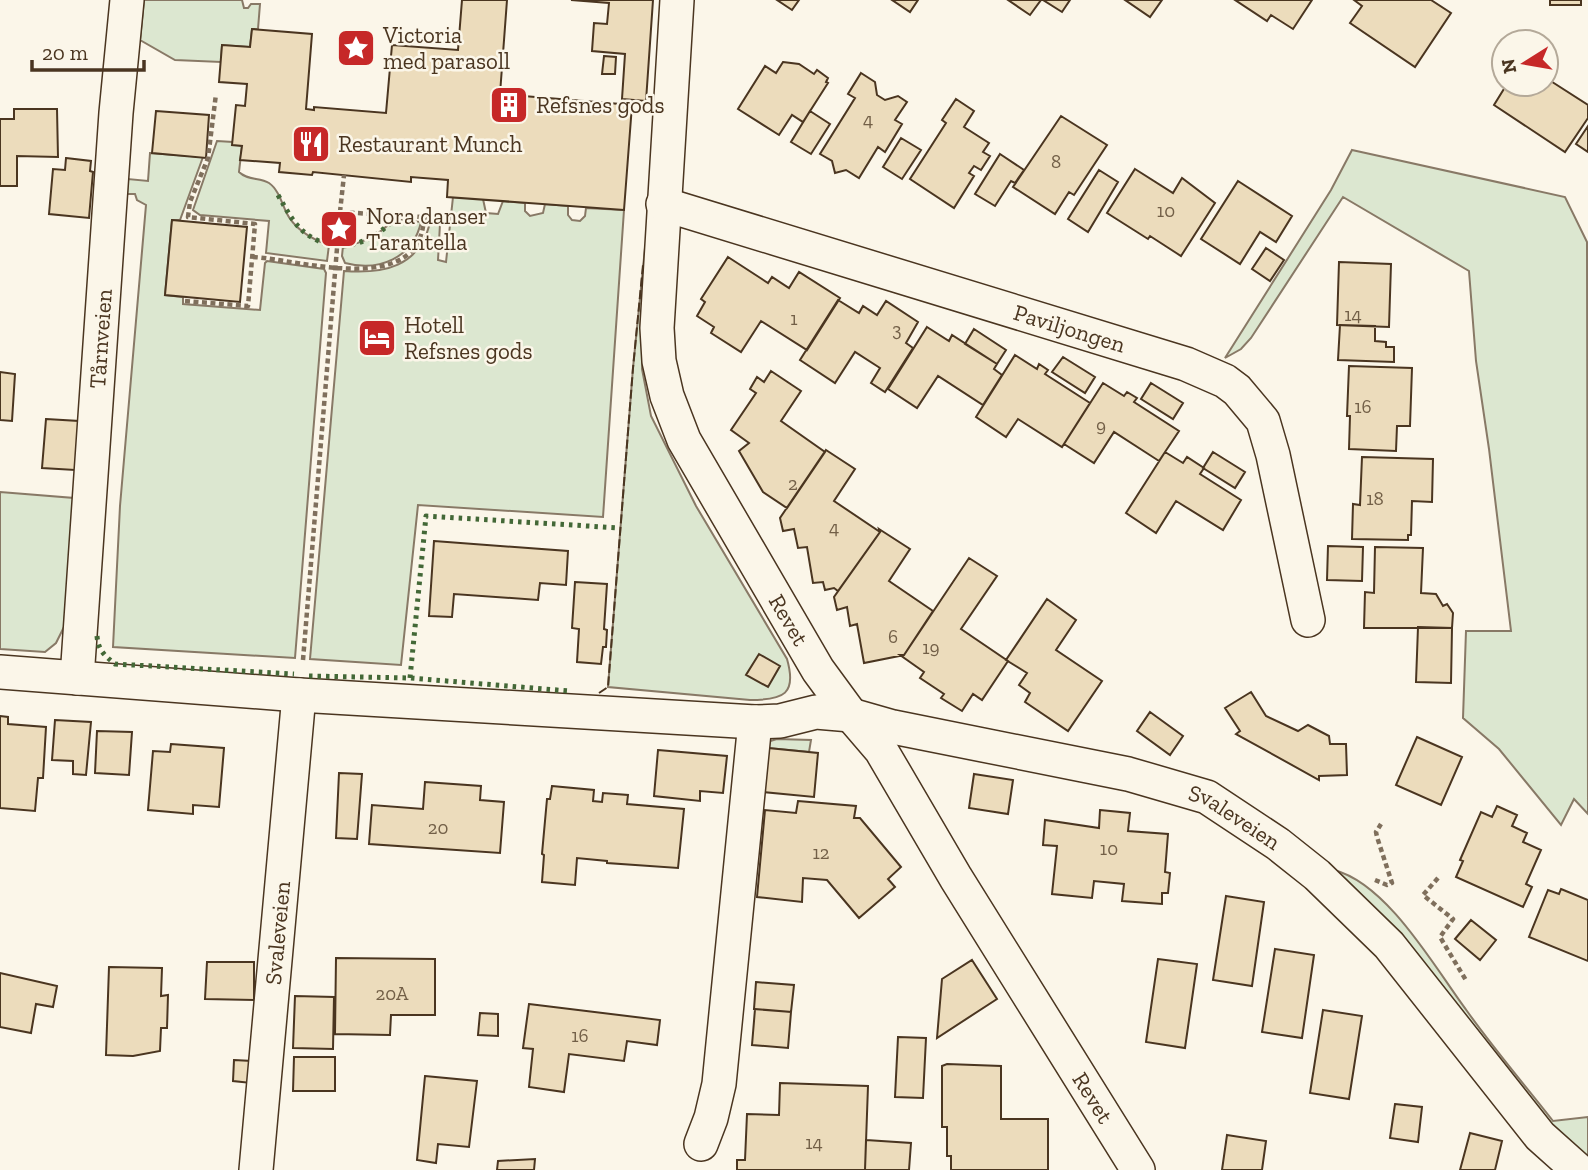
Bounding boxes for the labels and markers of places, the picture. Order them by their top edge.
place label: Victoria med parasoll [382,21,510,75]
place icon: Victoria med parasoll [335,27,377,69]
building icon: Refsnes gods [488,84,530,126]
place label: Refsnes gods [536,91,665,119]
restaurant icon: Restaurant Munch [290,123,332,165]
place label: Restaurant Munch [338,130,523,158]
place label: Nora danser Tarantella [366,202,488,256]
place icon: Nora danser Tarantella [318,208,360,250]
place label: Hotell Refsnes gods [404,311,533,365]
hotel icon: Hotell Refsnes gods [356,317,398,359]

